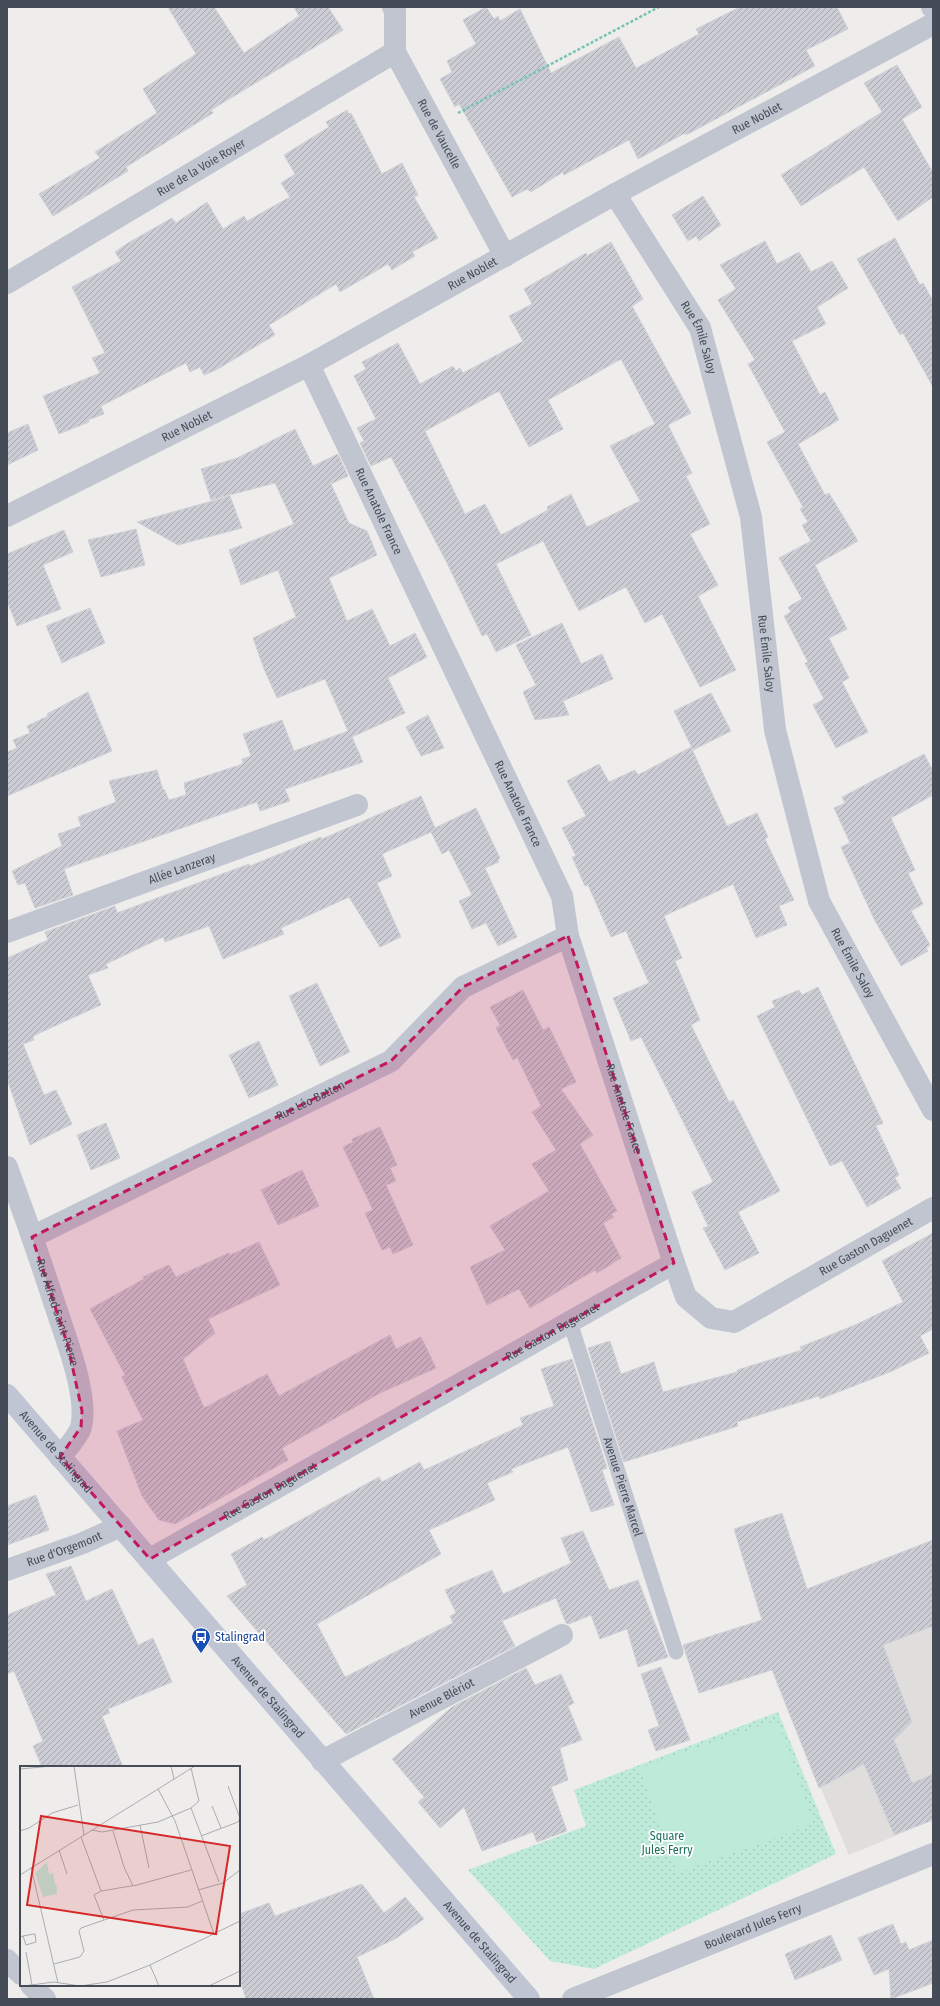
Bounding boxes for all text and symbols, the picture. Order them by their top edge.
street label: Rue de Vaucelle [415,96,464,172]
street label: Rue Noblet [729,99,784,137]
street label: Rue de la Voie Royer [154,135,249,199]
street label: Rue Noblet [445,254,500,293]
street label: Rue Émile Saloy [678,298,719,376]
street label: Rue Noblet [159,408,214,445]
street label: Rue Anatole France [352,466,405,557]
street label: Rue Émile Saloy [755,614,778,694]
street label: Rue Anatole France [492,758,545,849]
street label: Allée Lanzeray [146,850,218,887]
street label: Rue Émile Saloy [828,926,878,1001]
street label: Rue Anatole France [603,1062,645,1155]
street label: Rue Léo Batton [274,1078,347,1123]
street label: Rue Gaston Daguenet [817,1214,915,1279]
street label: Rue Alfred Saint-Pierre [33,1257,81,1368]
street label: Rue Gaston Daguenet [503,1300,602,1364]
street label: Avenue de Stalingrad [17,1408,95,1496]
street label: Avenue Pierre Marcel [600,1435,645,1538]
street label: Rue Gaston Daguenet [221,1459,319,1523]
street label: Rue d'Orgemont [25,1528,104,1569]
bus stop icon: Stalingrad [190,1626,212,1654]
place label: Stalingrad [215,1630,265,1644]
street label: Avenue de Stalingrad [229,1653,307,1741]
street label: Avenue Blériot [406,1675,477,1721]
inset map [20,1766,240,1986]
park label: Square Jules Ferry [641,1829,693,1857]
street label: Avenue de Stalingrad [440,1898,519,1986]
street label: Boulevard Jules Ferry [702,1900,804,1952]

